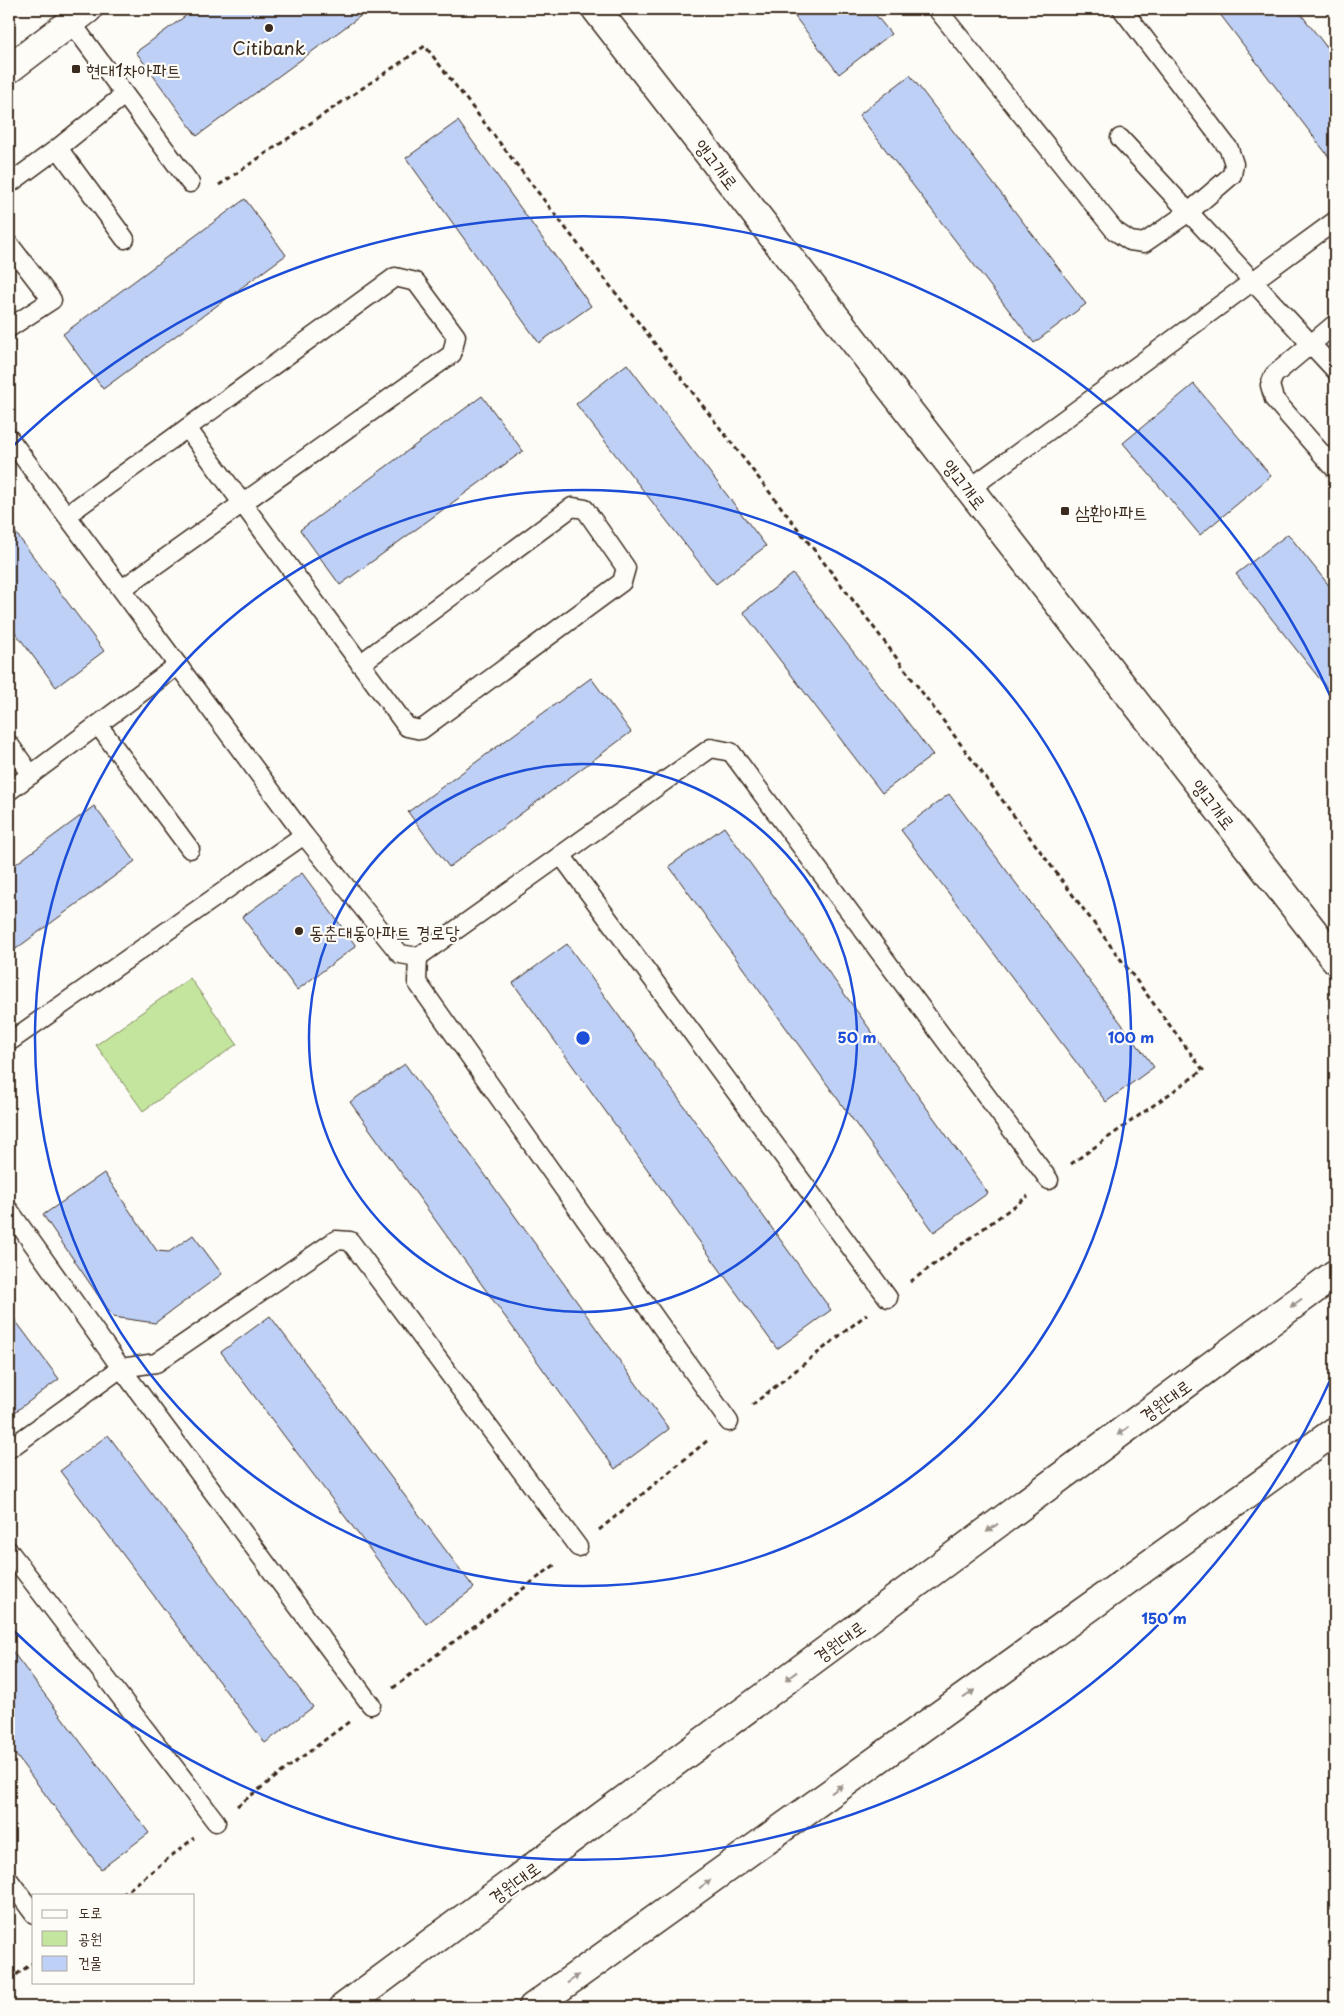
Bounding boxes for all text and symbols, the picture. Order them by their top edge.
marker: Citibank [263,22,275,34]
place label: Citibank [232,34,306,61]
place label: 현대1차아파트 [86,56,181,83]
marker: 현대1차아파트 [70,63,82,75]
street label: 앵고개로 [689,133,745,195]
street label: 앵고개로 [937,453,993,515]
place label: 삼환아파트 [1075,498,1147,525]
marker: 삼환아파트 [1059,505,1071,517]
street label: 앵고개로 [1186,773,1242,835]
place label: 동춘대동아파트 경로당 [309,918,460,945]
marker: 동춘대동아파트 경로당 [293,925,305,937]
text: 50 m [838,1025,876,1048]
text: 100 m [1108,1025,1154,1048]
centre of rings [574,1029,592,1047]
one-way arrow [1290,1298,1303,1309]
street label: 경원대로 [1134,1372,1196,1428]
one-way arrow [1116,1426,1130,1436]
one-way arrow [986,1523,999,1533]
text: 150 m [1141,1606,1187,1629]
street label: 경원대로 [808,1613,870,1669]
one-way arrow [785,1671,798,1682]
one-way arrow [962,1689,976,1699]
one-way arrow [830,1784,844,1794]
street label: 경원대로 [483,1854,545,1910]
one-way arrow [698,1879,712,1889]
legend [32,1894,195,1984]
text: 도로 [78,1900,102,1923]
text: 공원 [78,1926,102,1949]
text: 건물 [78,1950,102,1973]
one-way arrow [566,1974,580,1984]

